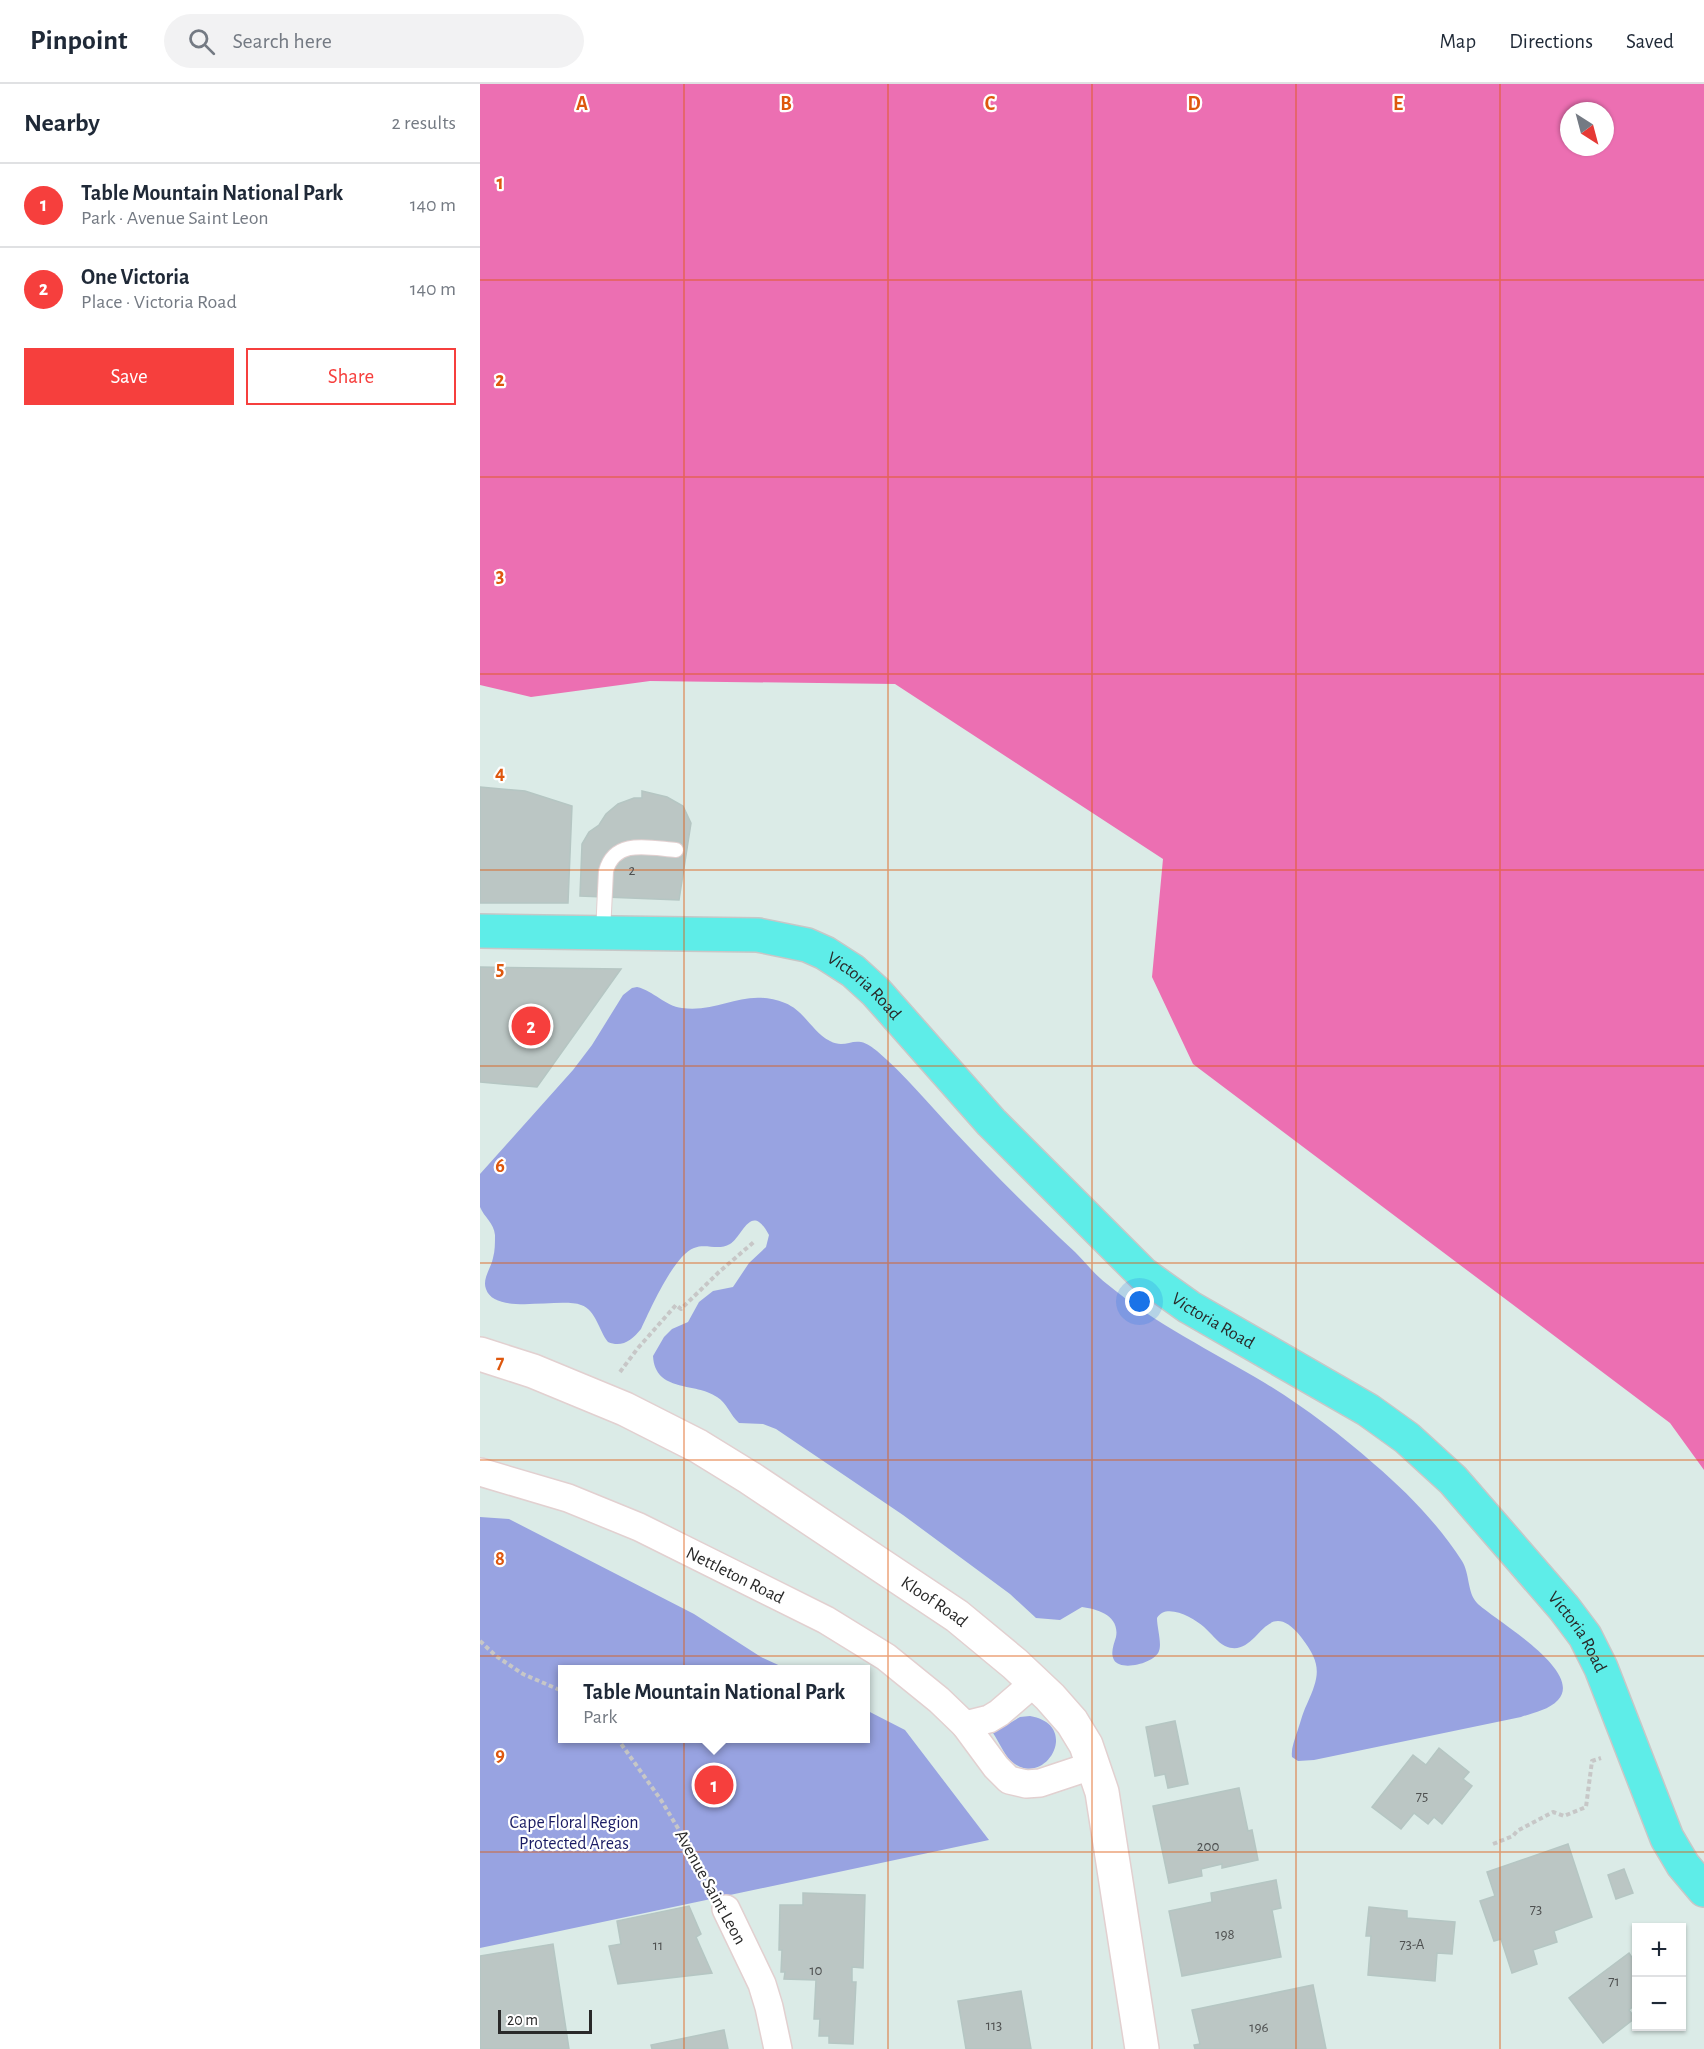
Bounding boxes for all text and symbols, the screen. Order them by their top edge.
search box [164,14,584,68]
icon: search [185,25,218,58]
text: Pinpoint [30,27,128,55]
text: Search here [233,30,332,52]
text: Map [1440,31,1476,52]
text: Directions [1509,31,1593,52]
text: Saved [1626,31,1674,52]
text: A [576,94,588,114]
text: B [780,94,792,114]
text: C [985,94,996,114]
text: D [1187,94,1201,114]
text: E [1393,94,1403,114]
north arrow [1560,102,1614,156]
text: Nearby [24,110,100,136]
text: 2 results [392,113,456,133]
text: 1 [496,173,504,193]
text: Table Mountain National Park [81,182,343,204]
text: 1 [40,195,47,215]
text: 140 m [410,195,456,215]
text: Park · Avenue Saint Leon [81,208,269,228]
text: One Victoria [81,266,190,288]
text: 2 [39,279,48,299]
text: 140 m [410,279,456,299]
text: Place · Victoria Road [81,292,237,312]
button: Save [24,348,234,405]
button: Share [246,348,456,405]
text: 2 [495,370,505,390]
text: 3 [496,566,504,586]
text: 4 [495,763,505,783]
house number: 2 [629,863,636,878]
street label: Victoria Road [824,949,904,1024]
text: 5 [496,959,504,979]
pin: 2 [512,1004,550,1048]
text: 6 [495,1156,505,1176]
your location [1125,1287,1154,1316]
street label: Victoria Road [1168,1290,1257,1353]
text: 7 [496,1352,505,1372]
street label: Nettleton Road [683,1544,787,1608]
text: 8 [495,1549,505,1569]
street label: Kloof Road [898,1573,971,1631]
street label: Victoria Road [1544,1588,1610,1675]
popup [558,1665,870,1743]
text: Table Mountain National Park [583,1681,845,1703]
text: Park [583,1707,617,1727]
text: 9 [495,1745,505,1765]
pin: 1 [694,1762,734,1808]
house number: 75 [1416,1789,1428,1804]
park label: Cape Floral Region Protected Areas [510,1814,638,1853]
street label: Avenue Saint Leon [671,1827,749,1948]
house number: 200 [1197,1839,1219,1854]
house number: 73 [1530,1902,1542,1917]
map controls [1632,1923,1686,2031]
button: + [1632,1923,1686,1977]
house number: 198 [1215,1927,1235,1942]
house number: 73-A [1400,1937,1425,1952]
house number: 11 [653,1938,663,1953]
house number: 10 [809,1963,823,1978]
house number: 71 [1608,1974,1620,1989]
button: − [1632,1977,1686,2031]
scale bar [498,2007,592,2034]
text: 20 m [507,2012,538,2028]
house number: 113 [986,2018,1002,2033]
house number: 196 [1249,2020,1269,2035]

